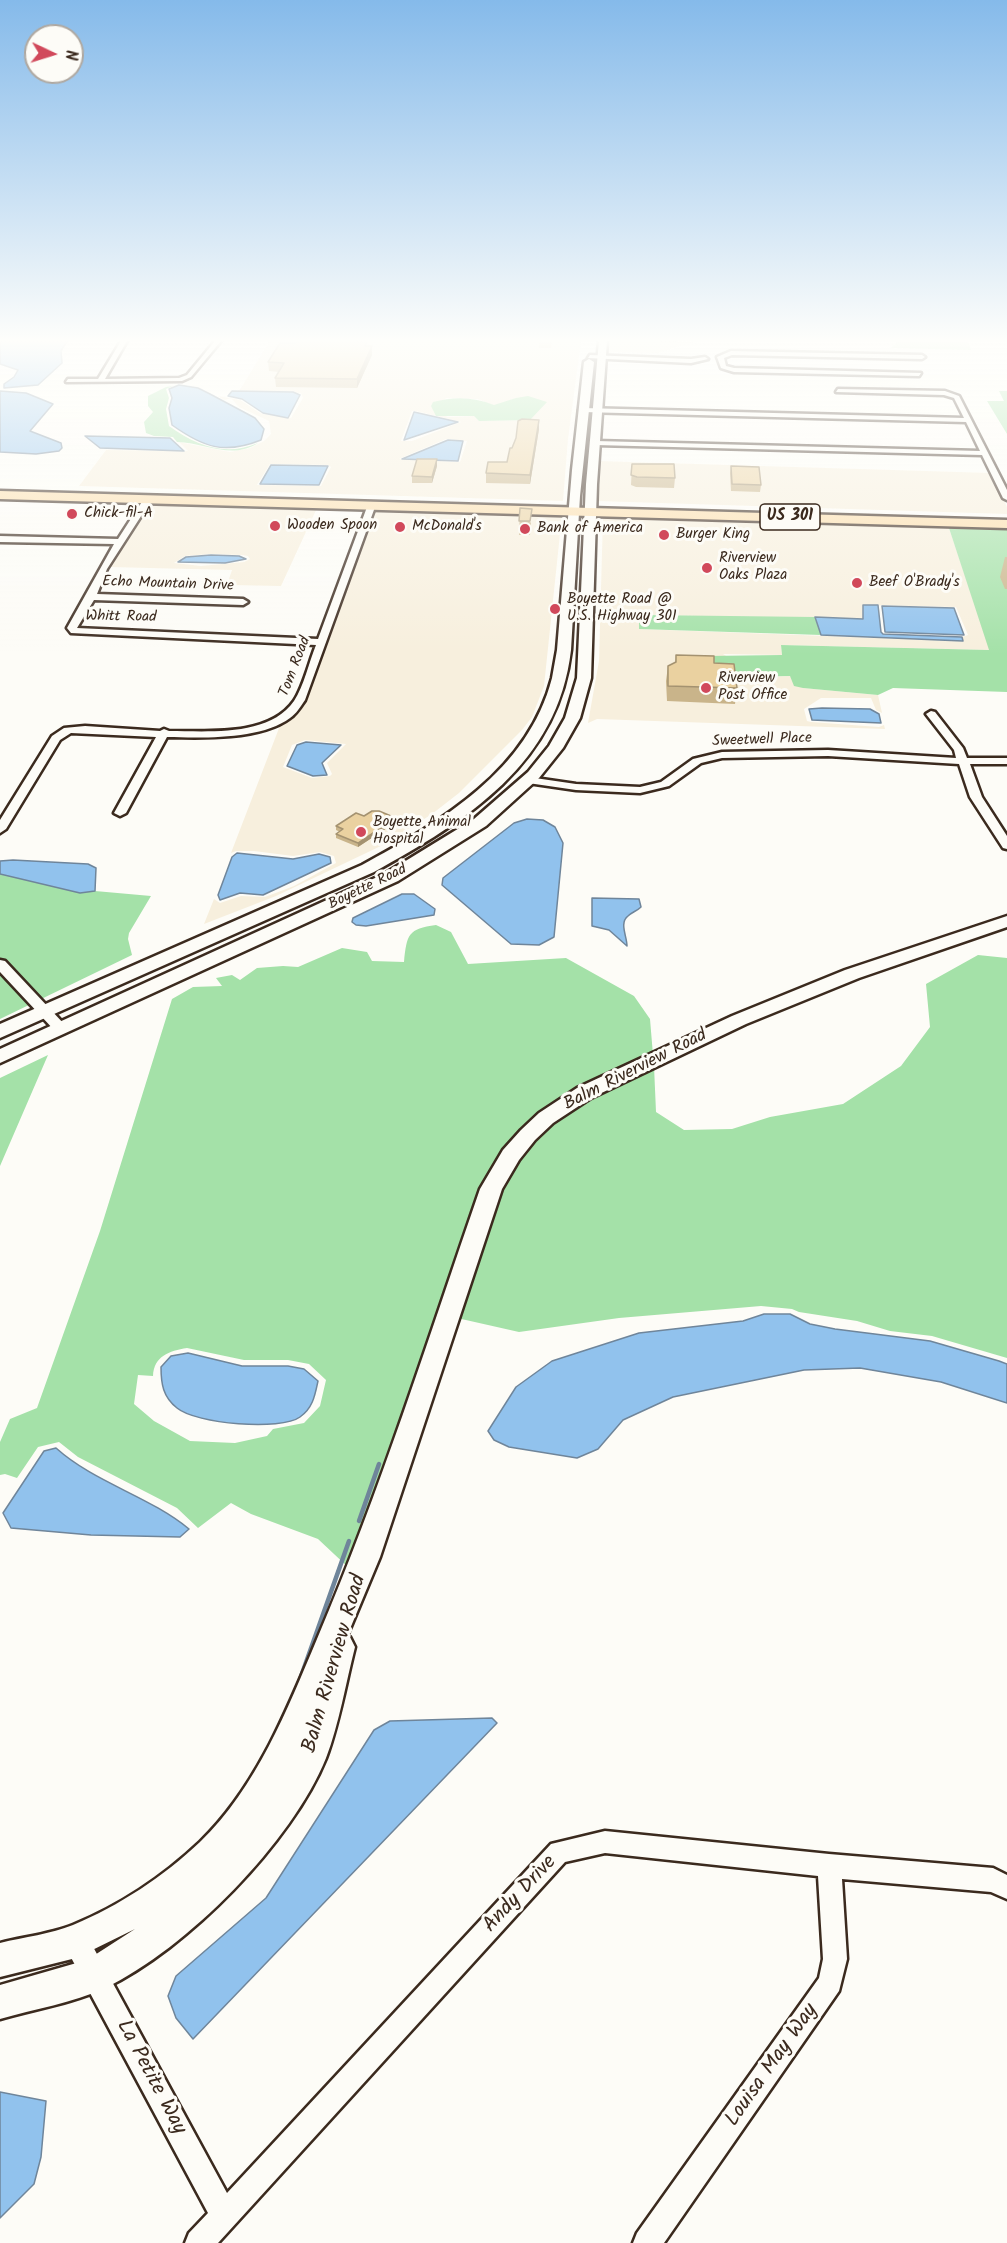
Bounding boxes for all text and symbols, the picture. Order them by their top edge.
north arrow [24,24,84,84]
text: N [58,49,83,61]
road number: US 301 [760,504,820,530]
place label: Chick-fil-A [84,505,153,523]
marker: Chick-fil-A [65,507,79,521]
place label: Wooden Spoon [287,517,377,535]
place label: McDonald's [412,518,482,536]
marker: Wooden Spoon [268,519,282,533]
marker: McDonald's [393,520,407,534]
place label: Bank of America [537,520,643,538]
marker: Bank of America [518,522,532,536]
place label: Burger King [676,526,750,544]
marker: Burger King [657,528,671,542]
place label: Riverview Oaks Plaza [719,550,787,585]
marker: Riverview Oaks Plaza [700,561,714,575]
street label: Echo Mountain Drive [102,574,234,596]
place label: Beef O'Brady's [869,574,960,592]
marker: Beef O'Brady's [850,576,864,590]
place label: Boyette Road @ U.S. Highway 301 [567,591,677,626]
marker: Boyette Road @ U.S. Highway 301 [548,602,562,616]
street label: Whitt Road [85,608,157,628]
street label: Tom Road [276,634,316,700]
place label: Riverview Post Office [718,670,787,705]
marker: Riverview Post Office [699,681,713,695]
street label: Sweetwell Place [712,730,812,752]
place label: Boyette Animal Hospital [373,814,471,849]
marker: Boyette Animal Hospital [354,825,368,839]
street label: Boyette Road [326,861,410,915]
street label: Balm Riverview Road [561,1026,711,1116]
street label: Balm Riverview Road [299,1572,373,1756]
street label: Andy Drive [479,1851,563,1939]
street label: Louisa May Way [721,2000,825,2132]
street label: La Petite Way [109,2017,191,2139]

